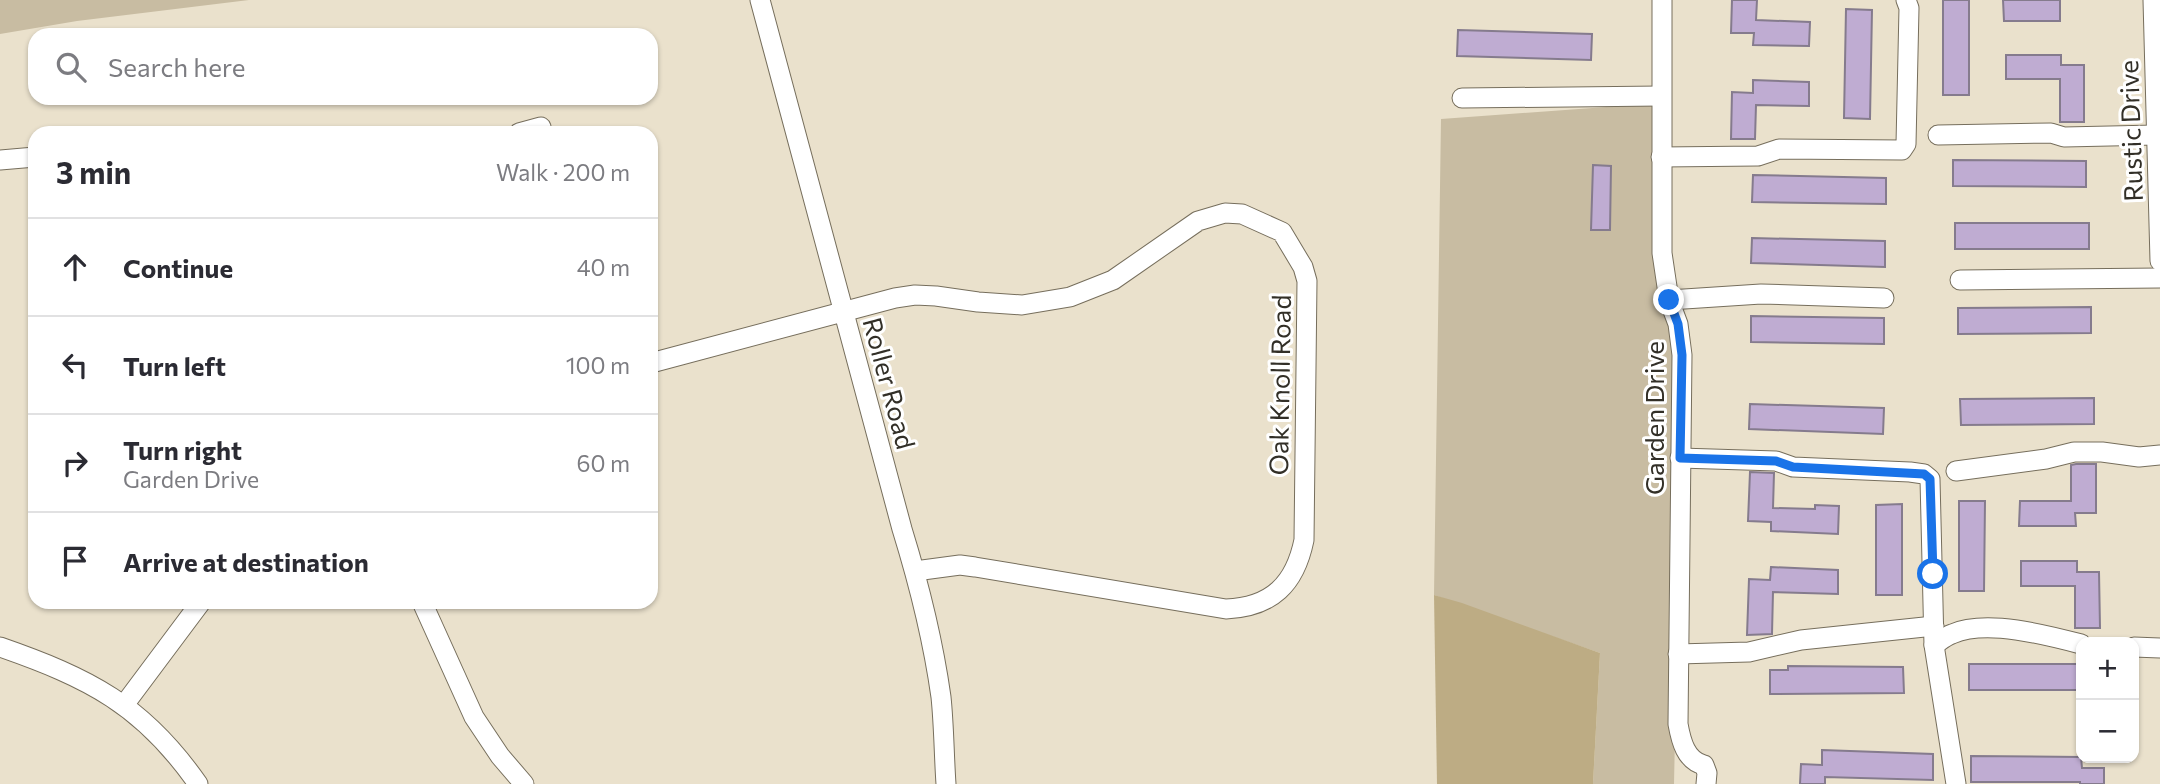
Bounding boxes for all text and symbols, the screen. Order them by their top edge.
search box [28,28,658,105]
icon: search [52,48,90,86]
text: Search here [108,51,246,82]
street label: Rustic Drive [2112,60,2148,202]
text: 3 min [56,153,131,190]
text: Walk · 200 m [496,158,630,186]
icon: ahead [56,248,94,286]
text: Continue [123,252,233,283]
text: 40 m [577,253,630,281]
route end [1653,284,1684,315]
street label: Oak Knoll Road [1262,294,1296,476]
street label: Roller Road [858,314,922,452]
street label: Garden Drive [1638,341,1669,495]
icon: left [56,346,94,384]
text: Turn left [123,350,226,381]
text: 100 m [566,351,630,379]
text: Turn right [123,434,242,465]
icon: right [56,444,94,482]
text: 60 m [577,449,630,477]
text: Garden Drive [123,465,259,493]
icon: arrive [56,542,94,580]
text: Arrive at destination [123,546,369,577]
route start [1917,558,1948,589]
map controls [2076,637,2139,763]
button: + [2076,637,2139,700]
button: − [2076,700,2139,763]

